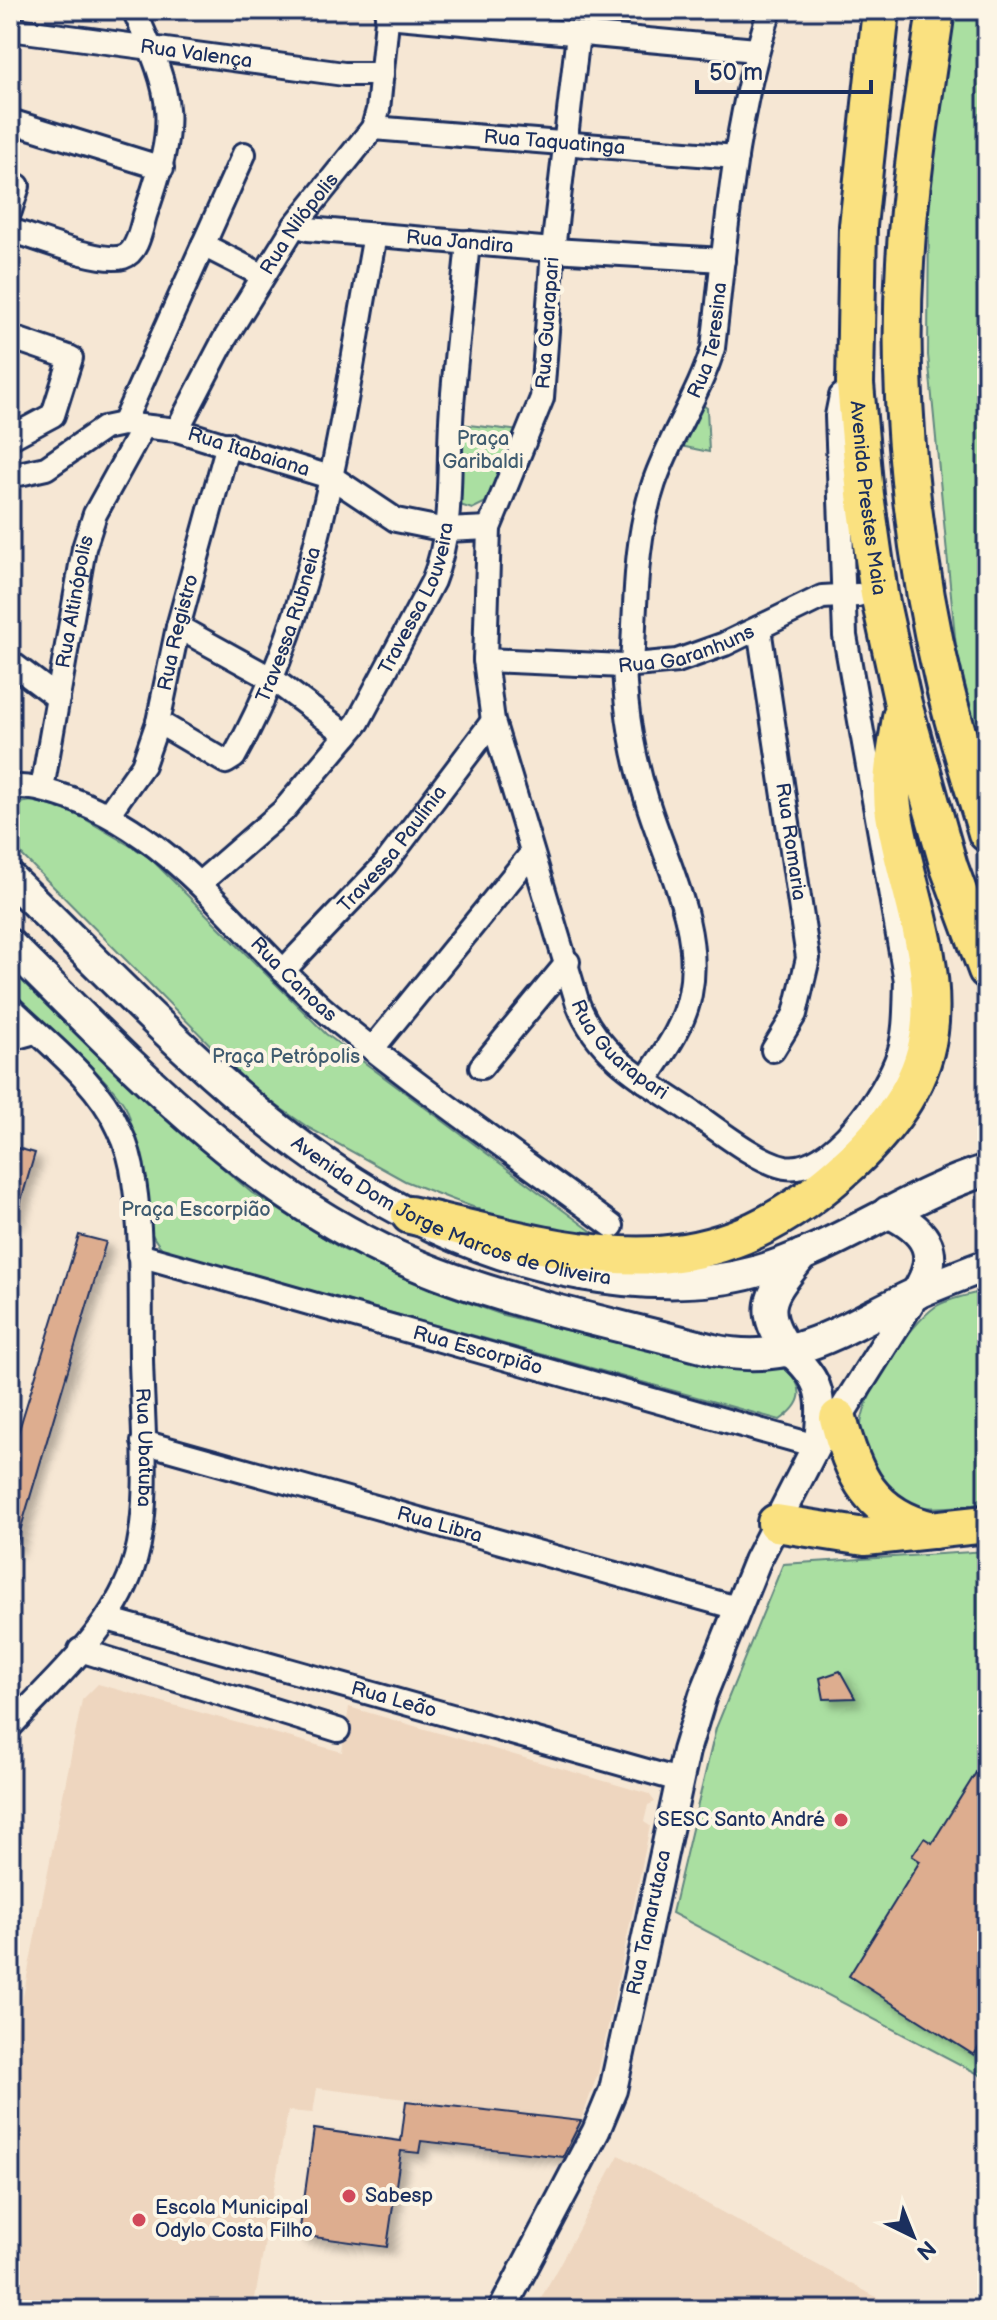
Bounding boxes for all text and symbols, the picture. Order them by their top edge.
street label: Rua Valença [139,35,254,74]
scale bar [697,44,871,94]
text: 50 m [709,58,763,87]
street label: Rua Taquatinga [483,125,626,160]
street label: Rua Nilópolis [255,168,344,279]
street label: Rua Jandira [405,225,515,259]
street label: Rua Guarapari [531,256,565,390]
street label: Rua Teresina [682,281,732,402]
street label: Avenida Prestes Maia [845,400,891,597]
street label: Rua Itabaiana [185,422,313,482]
park label: Praça Garibaldi [442,427,524,474]
street label: Travessa Louveira [374,521,459,679]
street label: Rua Altinópolis [51,532,99,670]
street label: Travessa Rubneia [251,544,326,706]
street label: Rua Registro [153,572,204,693]
street label: Rua Garanhuns [617,620,758,678]
street label: Travessa Paulínia [333,781,452,918]
street label: Rua Romaria [770,781,811,902]
street label: Rua Canoas [245,932,342,1027]
street label: Rua Guarapari [566,996,673,1105]
park label: Praça Petrópolis [212,1045,360,1069]
street label: Avenida Dom Jorge Marcos de Oliveira [286,1131,613,1291]
park label: Praça Escorpião [121,1198,271,1222]
street label: Rua Escorpião [410,1321,545,1380]
street label: Rua Ubatuba [130,1387,157,1508]
street label: Rua Libra [394,1502,485,1548]
street label: Rua Leão [348,1676,439,1723]
place label: SESC Santo André [658,1808,825,1832]
marker: SESC Santo André [832,1811,850,1829]
street label: Rua Tamarutaca [622,1848,676,1997]
place label: Sabesp [365,2184,433,2208]
marker: Sabesp [340,2187,358,2205]
place label: Escola Municipal Odylo Costa Filho [155,2196,313,2243]
north arrow [873,2196,953,2276]
marker: Escola Municipal Odylo Costa Filho [130,2211,148,2229]
text: N [910,2234,941,2265]

